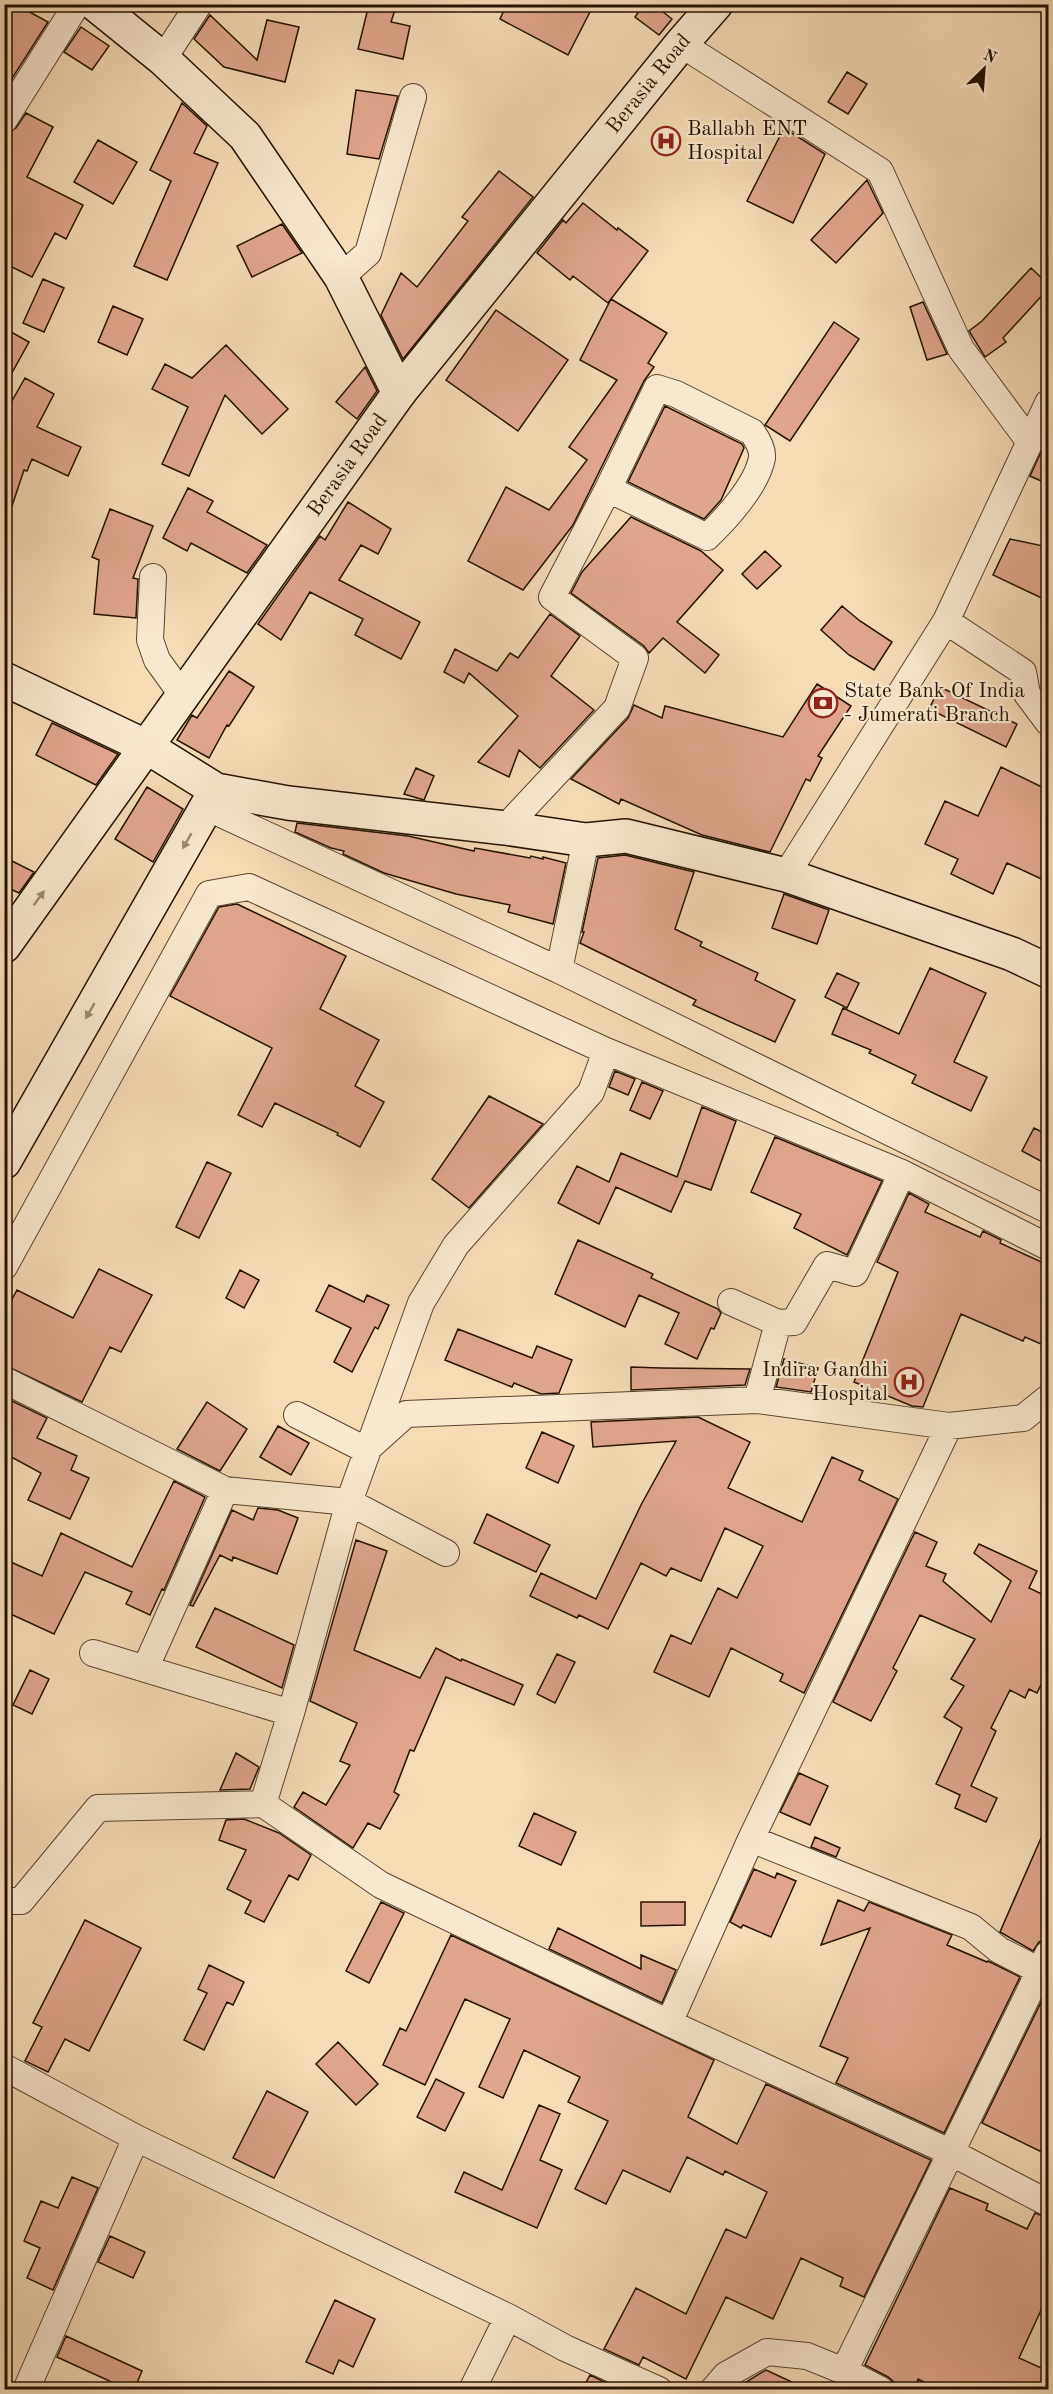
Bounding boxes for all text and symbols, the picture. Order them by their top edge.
street label: Berasia Road [603,30,695,138]
north arrow [954,39,1014,99]
text: N [981,47,999,67]
place label: Ballabh ENT Hospital [687,119,807,164]
hospital icon: Ballabh ENT Hospital [650,125,682,157]
street label: Berasia Road [304,410,391,520]
place label: State Bank Of India - Jumerati Branch [844,681,1025,726]
bank icon: State Bank Of India - Jumerati Branch [807,687,839,719]
one-way arrow [182,833,192,850]
one-way arrow [32,891,44,906]
one-way arrow [86,1002,96,1019]
place label: Indira Gandhi Hospital [762,1360,888,1405]
hospital icon: Indira Gandhi Hospital [893,1366,925,1398]

